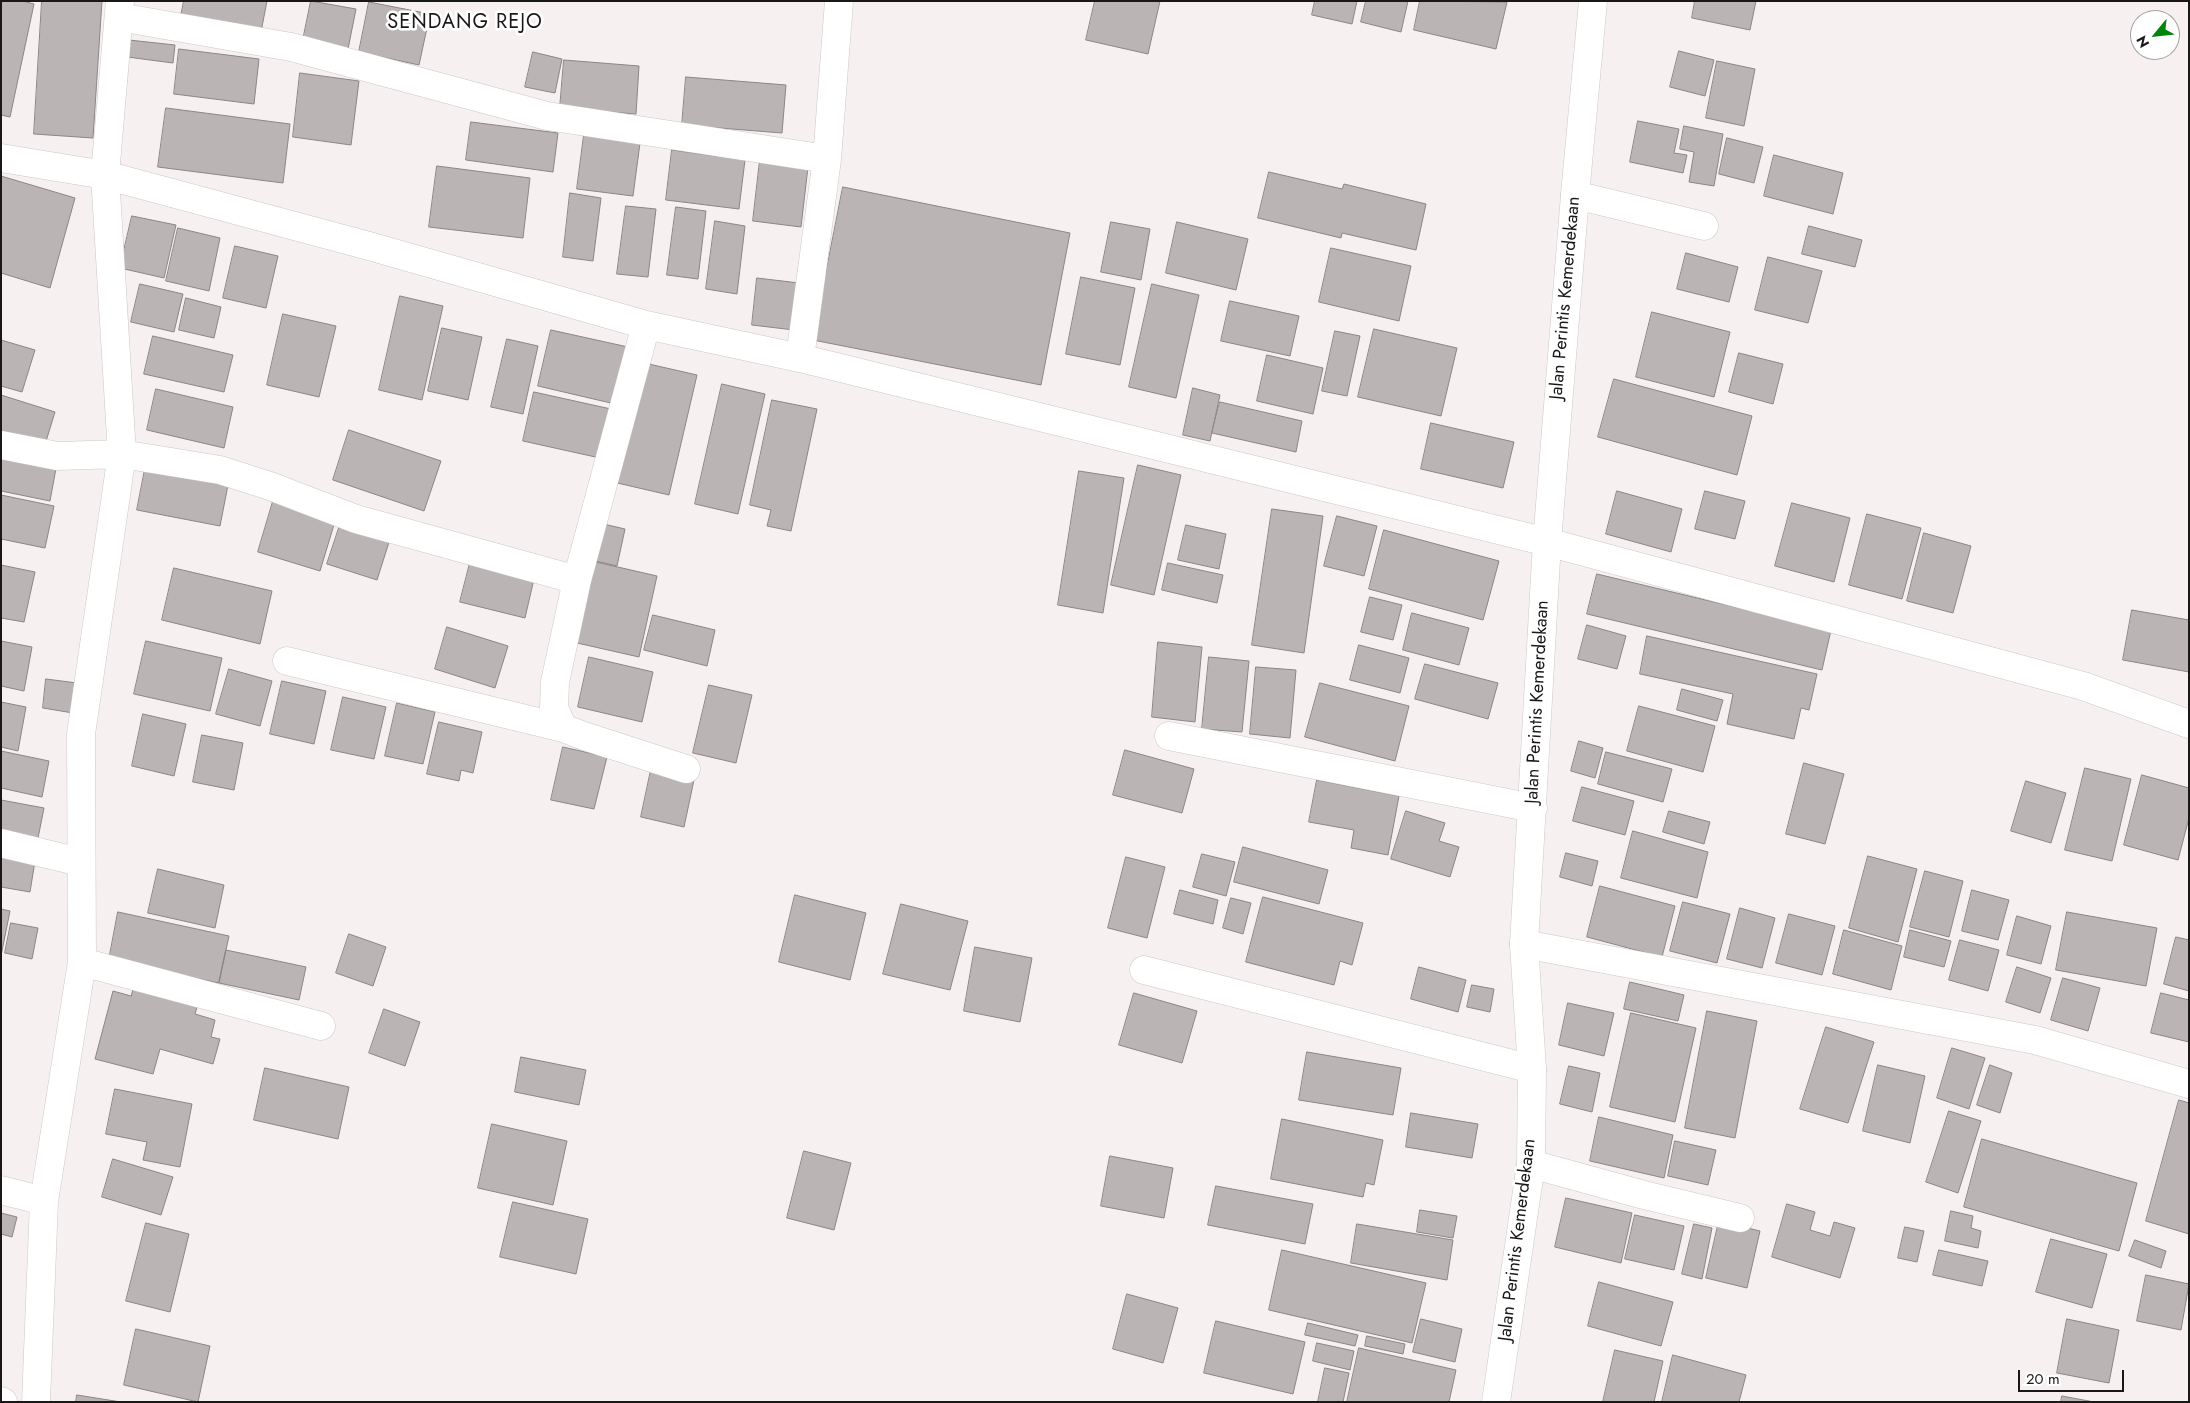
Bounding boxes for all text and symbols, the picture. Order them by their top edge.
north arrow [2130,10,2180,60]
district label: SENDANG REJO [386,11,544,35]
text: N [2131,32,2154,51]
street label: Jalan Perintis Kemerdekaan [1546,196,1586,400]
street label: Jalan Perintis Kemerdekaan [1522,600,1554,804]
street label: Jalan Perintis Kemerdekaan [1495,1138,1541,1342]
scale bar [2020,1360,2126,1392]
text: 20 m [2026,1368,2060,1390]

